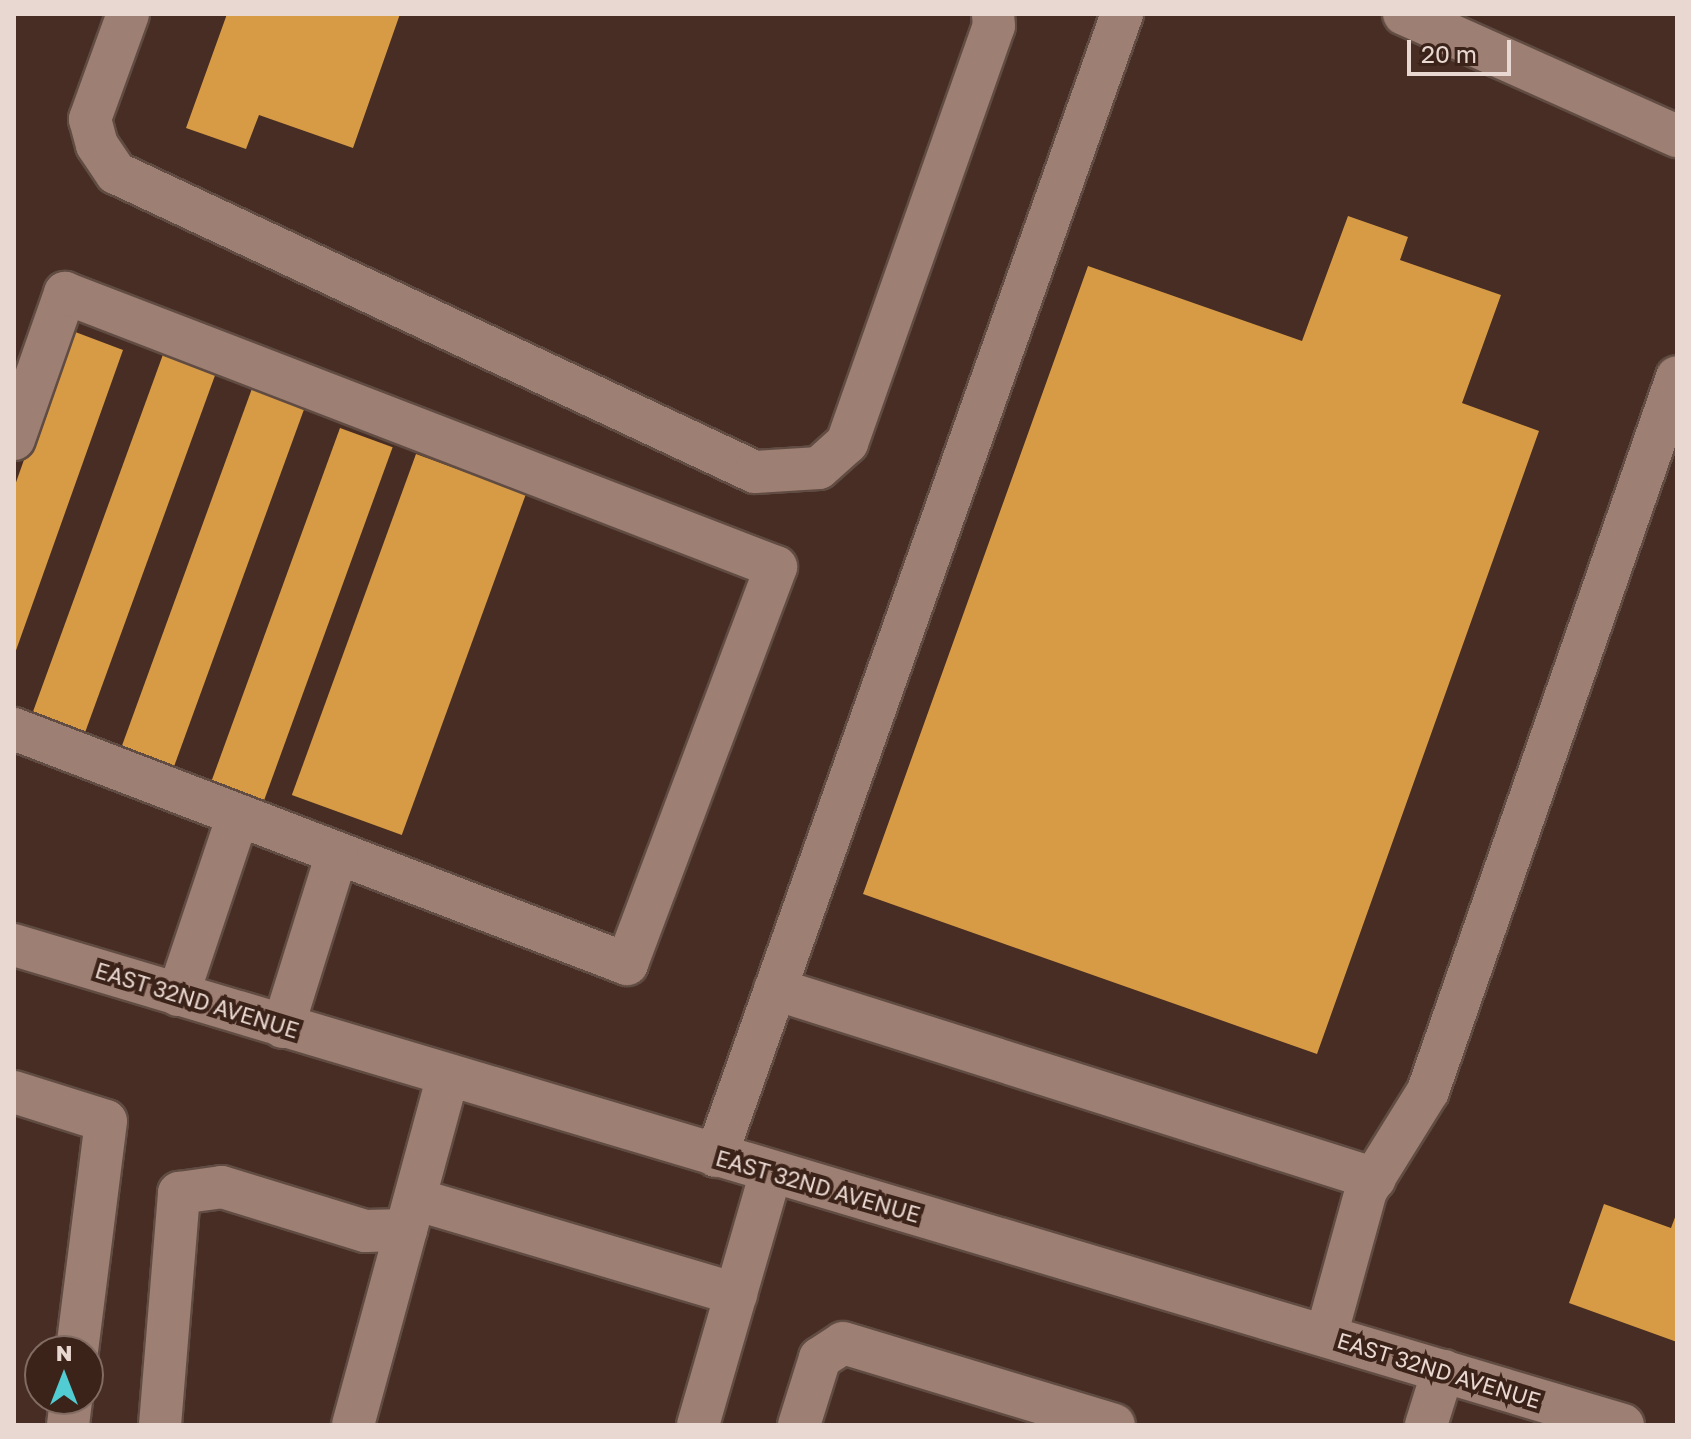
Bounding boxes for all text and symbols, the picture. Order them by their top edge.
scale bar [1411,24,1515,74]
text: 20 m [1421,39,1477,68]
street label: EAST 32ND AVENUE [92,956,302,1044]
street label: EAST 32ND AVENUE [713,1144,923,1228]
street label: EAST 32ND AVENUE [1334,1326,1544,1414]
north arrow [24,1335,104,1415]
text: N [56,1339,72,1366]

